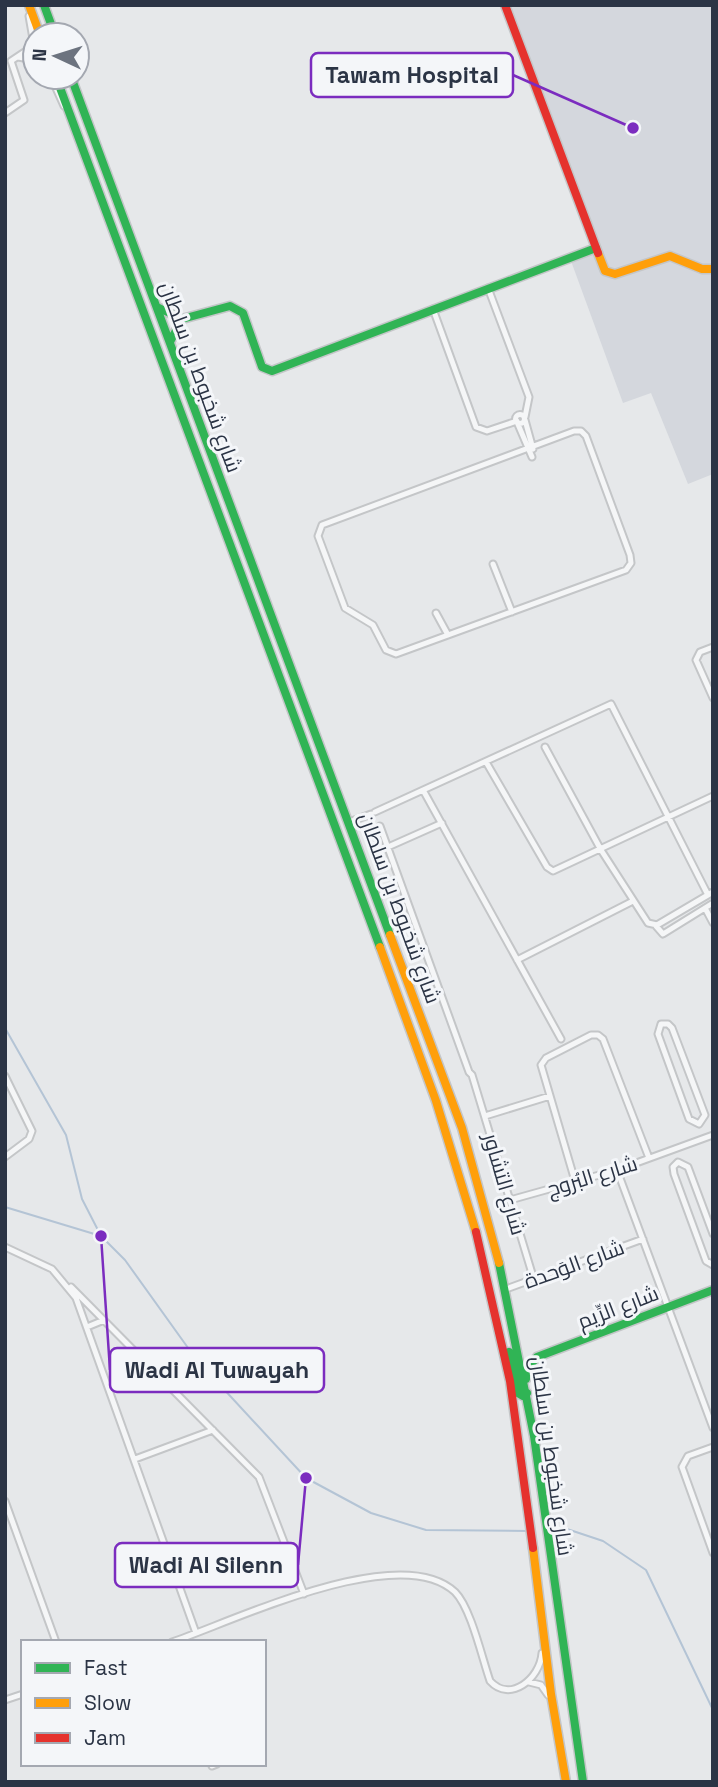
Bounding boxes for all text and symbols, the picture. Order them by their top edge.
north arrow [21,21,91,91]
text: N [27,48,52,62]
callout: Tawam Hospital [311,53,513,97]
text: Tawam Hospital [325,60,499,90]
street label: شارع شخبوط بن سلطان [153,278,248,477]
street label: شارع شخبوط بن سلطان [352,809,447,1008]
street label: شارع التشاور [476,1129,532,1238]
street label: شارع البُروج [543,1149,641,1204]
street label: شارع الوَحدة [520,1233,628,1296]
street label: شارع الرِّيم [574,1279,663,1336]
callout: Wadi Al Tuwayah [110,1348,324,1392]
street label: شارع شخبوط بن سلطان [524,1354,579,1558]
text: Wadi Al Tuwayah [125,1355,309,1385]
callout: Wadi Al Silenn [115,1543,298,1587]
text: Wadi Al Silenn [129,1550,283,1580]
legend [21,1640,266,1766]
text: Fast [84,1654,128,1681]
text: Slow [84,1689,132,1716]
text: Jam [84,1724,126,1751]

